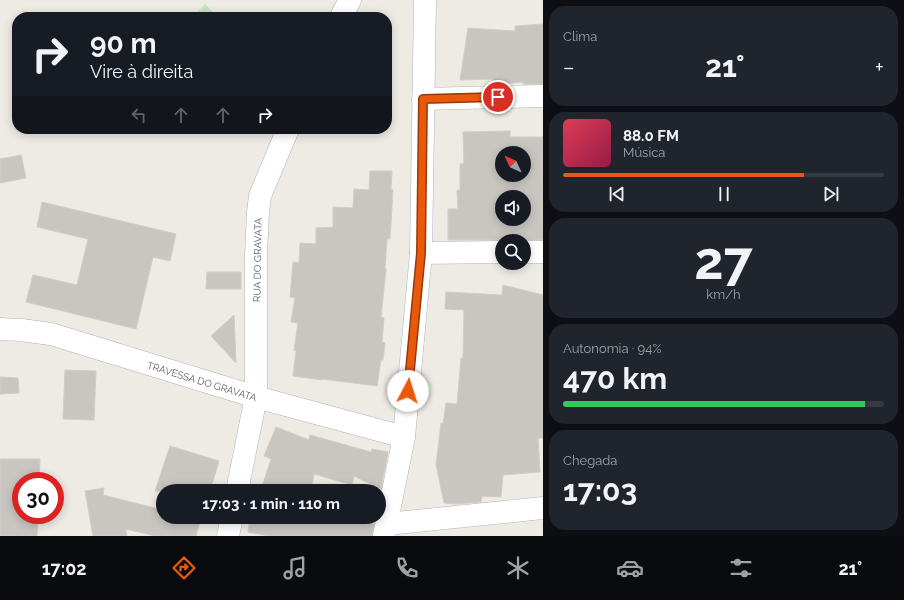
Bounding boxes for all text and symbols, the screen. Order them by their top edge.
text: 90 m [90,27,156,60]
icon: right [24,28,76,80]
text: Clima [563,29,597,44]
text: 21° [705,49,745,84]
text: − [563,54,575,80]
text: + [875,54,884,80]
text: Vire à direita [90,61,193,82]
pin [481,80,515,114]
icon: arrive [487,86,509,108]
icon: left [128,104,150,126]
icon: ahead [170,104,192,126]
icon: ahead [212,104,234,126]
icon: right [254,104,276,126]
text: 88.0 FM [623,127,679,145]
text: Música [623,145,665,160]
north arrow [495,146,531,182]
map controls [495,146,531,270]
icon: previous [606,183,628,205]
icon: pause [713,183,735,205]
icon: next [820,183,842,205]
button: sound [495,190,531,226]
street label: RUA DO GRAVATA [251,218,264,302]
text: 27 [694,230,753,291]
button: search [495,234,531,270]
text: km/h [706,287,741,302]
text: Autonomia · 94% [563,341,662,356]
street label: TRAVESSA DO GRAVATA [146,360,258,403]
text: 470 km [563,361,667,396]
position arrow [387,370,429,412]
text: Chegada [563,453,617,468]
speed limit sign: 30 [12,472,64,524]
text: 17:03 [563,473,637,508]
text: 17:03 · 1 min · 110 m [202,495,340,513]
icon: directions [170,554,198,582]
icon: music [281,554,309,582]
icon: phone [393,554,421,582]
icon: climate [504,554,532,582]
icon: car [616,554,644,582]
icon: filters [727,554,755,582]
text: 17:02 [42,558,86,579]
text: 21° [838,558,862,579]

